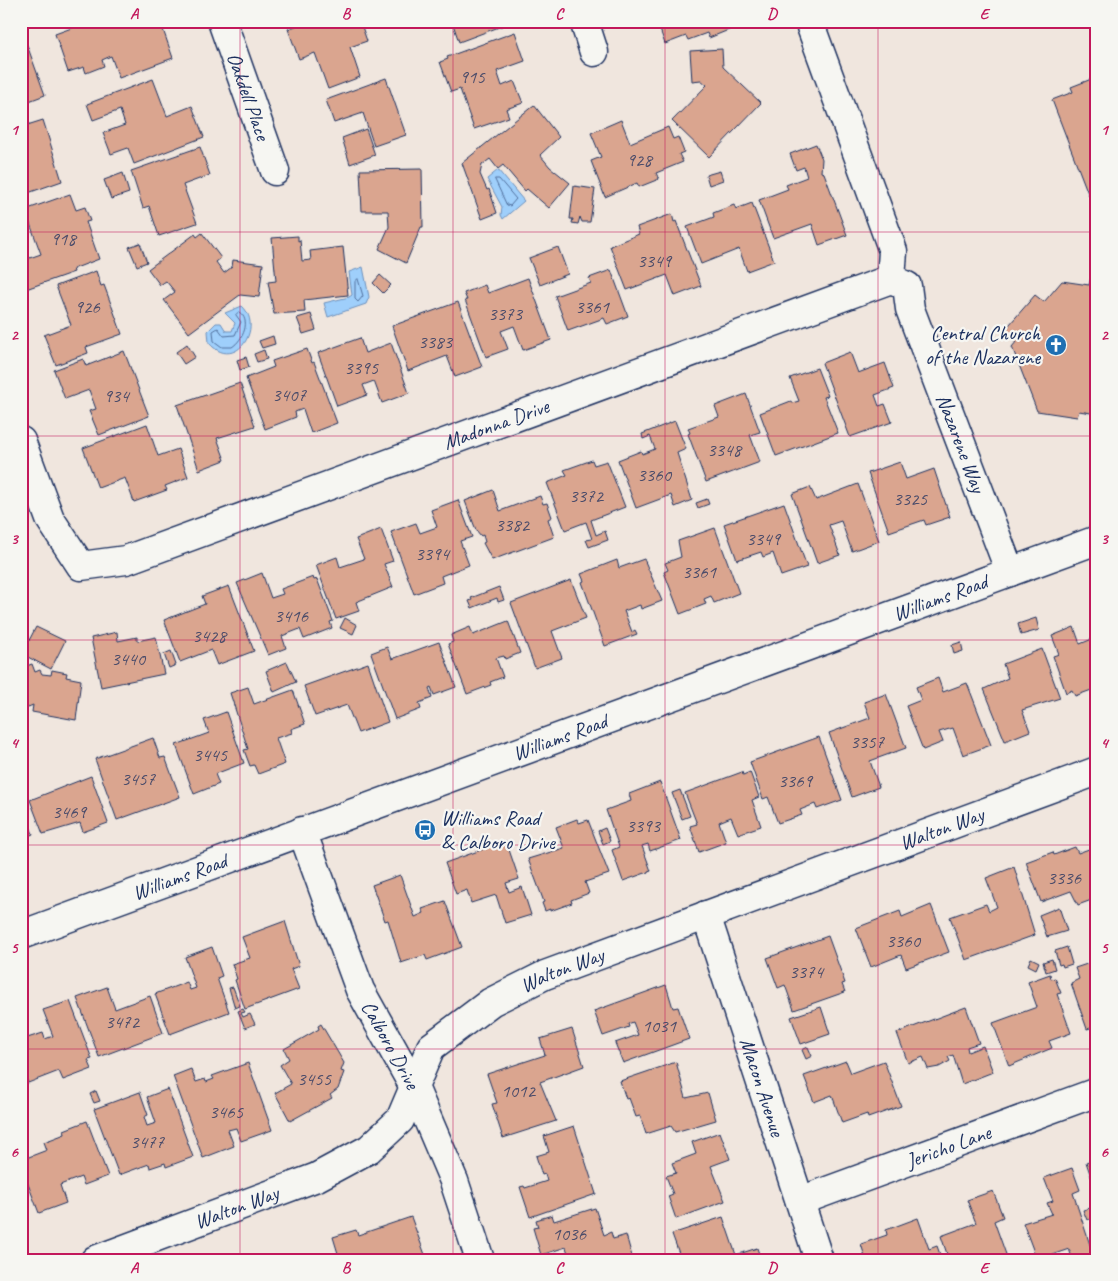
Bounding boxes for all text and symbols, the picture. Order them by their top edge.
text: A [130,4,140,24]
text: B [342,4,352,24]
text: C [555,4,565,24]
text: D [767,4,778,24]
text: E [980,4,991,24]
street label: Oakdell Place [221,49,277,146]
house number: 915 [459,65,486,89]
text: 1 [10,120,19,140]
text: 1 [1100,120,1109,140]
house number: 928 [626,148,654,172]
house number: 918 [50,227,78,251]
house number: 3349 [637,249,673,273]
house number: 926 [74,295,101,319]
house number: 3361 [575,295,611,319]
house number: 3373 [488,302,524,326]
place label: Central Church of the Nazarene [925,320,1041,370]
text: 2 [10,325,19,345]
text: 2 [1100,325,1109,345]
house number: 3383 [418,330,454,354]
church icon: Central Church of the Nazarene [1044,333,1068,357]
house number: 3395 [344,356,380,380]
house number: 3407 [272,383,308,407]
house number: 934 [103,384,131,408]
street label: Nazarene Way [930,390,992,498]
street label: Madonna Drive [440,392,553,455]
house number: 3348 [707,438,744,462]
house number: 3360 [637,463,673,487]
house number: 3372 [569,484,605,508]
house number: 3325 [893,487,929,511]
house number: 3382 [495,513,531,537]
house number: 3349 [746,527,782,551]
text: 3 [10,529,19,549]
text: 3 [1100,529,1109,549]
house number: 3394 [415,542,452,566]
house number: 3361 [682,560,718,584]
street label: Williams Road [889,567,994,627]
house number: 3416 [274,604,310,628]
house number: 3428 [192,624,229,648]
house number: 3440 [111,647,147,671]
street label: Williams Road [509,707,614,766]
house number: 3357 [850,730,886,754]
text: 4 [10,733,19,753]
text: 4 [1100,733,1109,753]
house number: 3445 [193,743,229,767]
house number: 3457 [121,767,157,791]
house number: 3369 [778,769,814,793]
house number: 3469 [52,800,88,824]
street label: Walton Way [896,800,989,856]
place label: Williams Road & Calboro Drive [441,805,556,855]
house number: 3393 [626,814,662,838]
bus stop icon: Williams Road & Calboro Drive [413,818,437,842]
street label: Williams Road [129,846,234,906]
house number: 3336 [1047,866,1083,890]
house number: 3360 [886,929,922,953]
text: 5 [11,938,20,958]
text: 5 [1101,938,1110,958]
street label: Walton Way [516,941,609,998]
house number: 3374 [789,960,826,984]
street label: Calboro Drive [356,996,426,1095]
house number: 3472 [105,1010,141,1034]
house number: 1031 [642,1014,678,1038]
street label: Macon Avenue [734,1035,791,1141]
house number: 3455 [297,1067,333,1091]
house number: 1012 [501,1079,537,1103]
house number: 3465 [209,1100,245,1124]
street label: Jericho Lane [901,1119,995,1174]
house number: 3477 [130,1130,166,1154]
text: 6 [10,1142,19,1162]
text: 6 [1100,1142,1109,1162]
street label: Walton Way [191,1179,284,1235]
house number: 1036 [552,1222,588,1246]
text: A [130,1258,140,1278]
text: B [342,1258,352,1278]
text: C [555,1258,565,1278]
text: D [767,1258,778,1278]
text: E [980,1258,991,1278]

